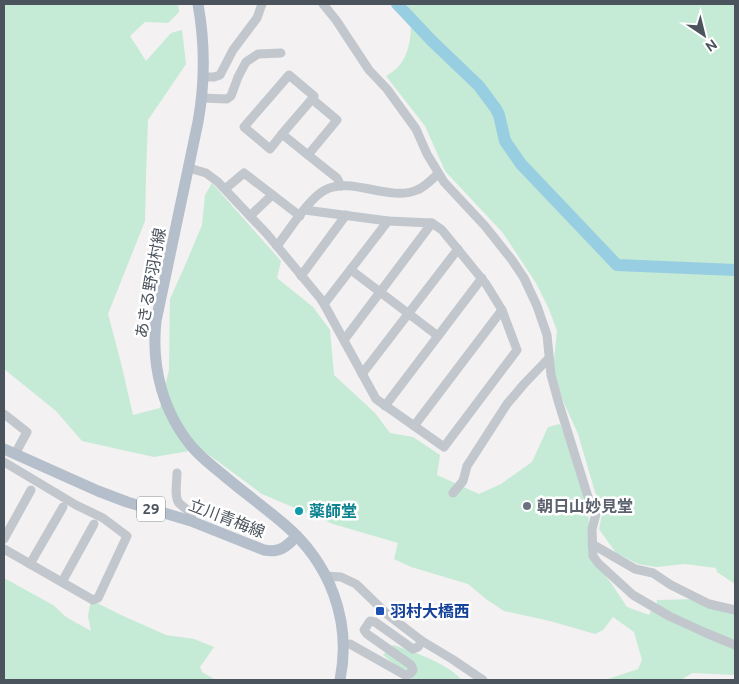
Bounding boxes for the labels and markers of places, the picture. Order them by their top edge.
place label: 朝日山妙見堂 [537,497,633,515]
marker: 朝日山妙見堂 [521,500,533,512]
place label: 薬師堂 [309,502,357,520]
marker: 薬師堂 [293,505,305,517]
place label: 羽村大橋西 [390,602,470,620]
marker: 羽村大橋西 [374,605,386,617]

